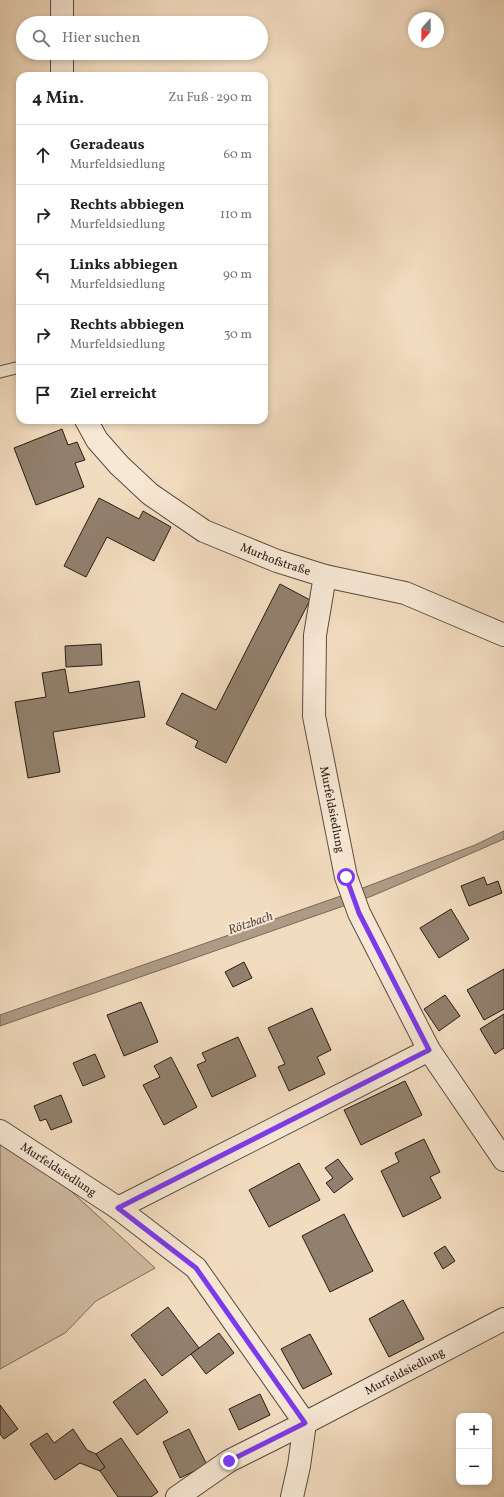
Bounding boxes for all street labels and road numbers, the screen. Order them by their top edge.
street label: Murhofstraße [238,540,313,580]
street label: Murfeldsiedlung [315,765,348,854]
street label: Murfeldsiedlung [17,1139,99,1201]
street label: Murfeldsiedlung [362,1344,448,1399]

